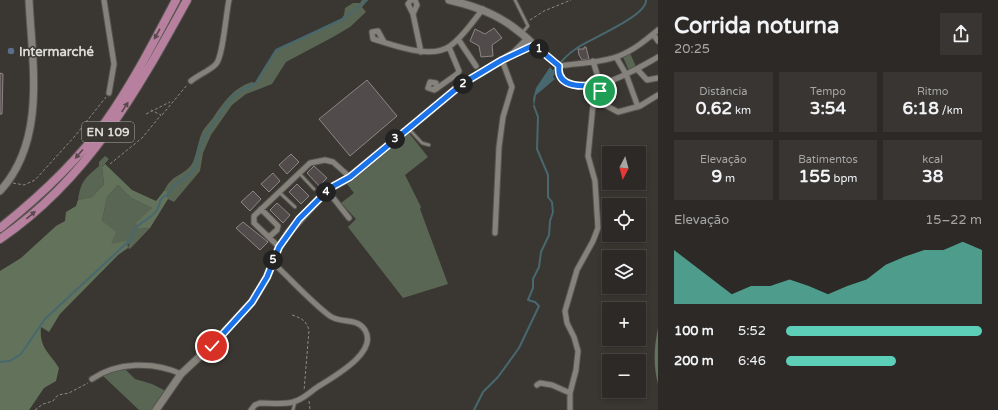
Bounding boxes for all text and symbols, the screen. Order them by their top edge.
text: Corrida noturna [674,13,839,39]
button: share [940,13,982,55]
one-way arrow [154,28,161,40]
pin: 1 [529,39,549,59]
text: 20:25 [674,41,710,57]
text: 1 [536,42,542,55]
place label: Intermarché [19,44,94,60]
marker: Intermarché [6,46,16,56]
pin: 2 [453,74,473,94]
pin [583,74,617,108]
text: 2 [460,77,466,90]
icon: arrive [589,80,611,102]
text: Distância [699,85,747,98]
text: Tempo [810,85,846,98]
text: Ritmo [917,85,948,98]
text: 0.62 [696,98,732,119]
text: 3:54 [810,98,846,119]
text: 6:18 [903,98,939,119]
one-way arrow [122,101,129,113]
text: km [732,104,751,117]
text: /km [939,104,963,117]
road number: EN 109 [82,122,134,142]
pin: 3 [385,129,405,149]
text: 3 [392,132,398,145]
north arrow [602,146,646,190]
map controls [602,146,646,398]
one-way arrow [74,149,83,160]
text: Elevação [700,153,747,166]
text: Batimentos [798,153,858,166]
text: kcal [922,153,943,166]
text: 9 [712,166,722,187]
text: 155 [799,166,831,187]
text: 38 [922,166,943,187]
text: m [722,172,735,185]
text: bpm [831,172,857,185]
pin: 4 [316,182,336,202]
text: 4 [323,185,329,198]
button: locate [602,198,646,242]
one-way arrow [25,210,36,219]
text: Elevação [674,212,729,228]
text: 15–22 m [925,212,982,228]
pin: 5 [263,250,283,270]
button: layers [602,250,646,294]
text: 5 [270,253,276,266]
button: + [602,302,646,346]
text: 100 m [674,323,714,339]
text: 5:52 [738,323,766,339]
pin [195,329,229,363]
icon: check [201,335,223,357]
text: 200 m [674,353,714,369]
text: 6:46 [738,353,766,369]
button: − [602,354,646,398]

